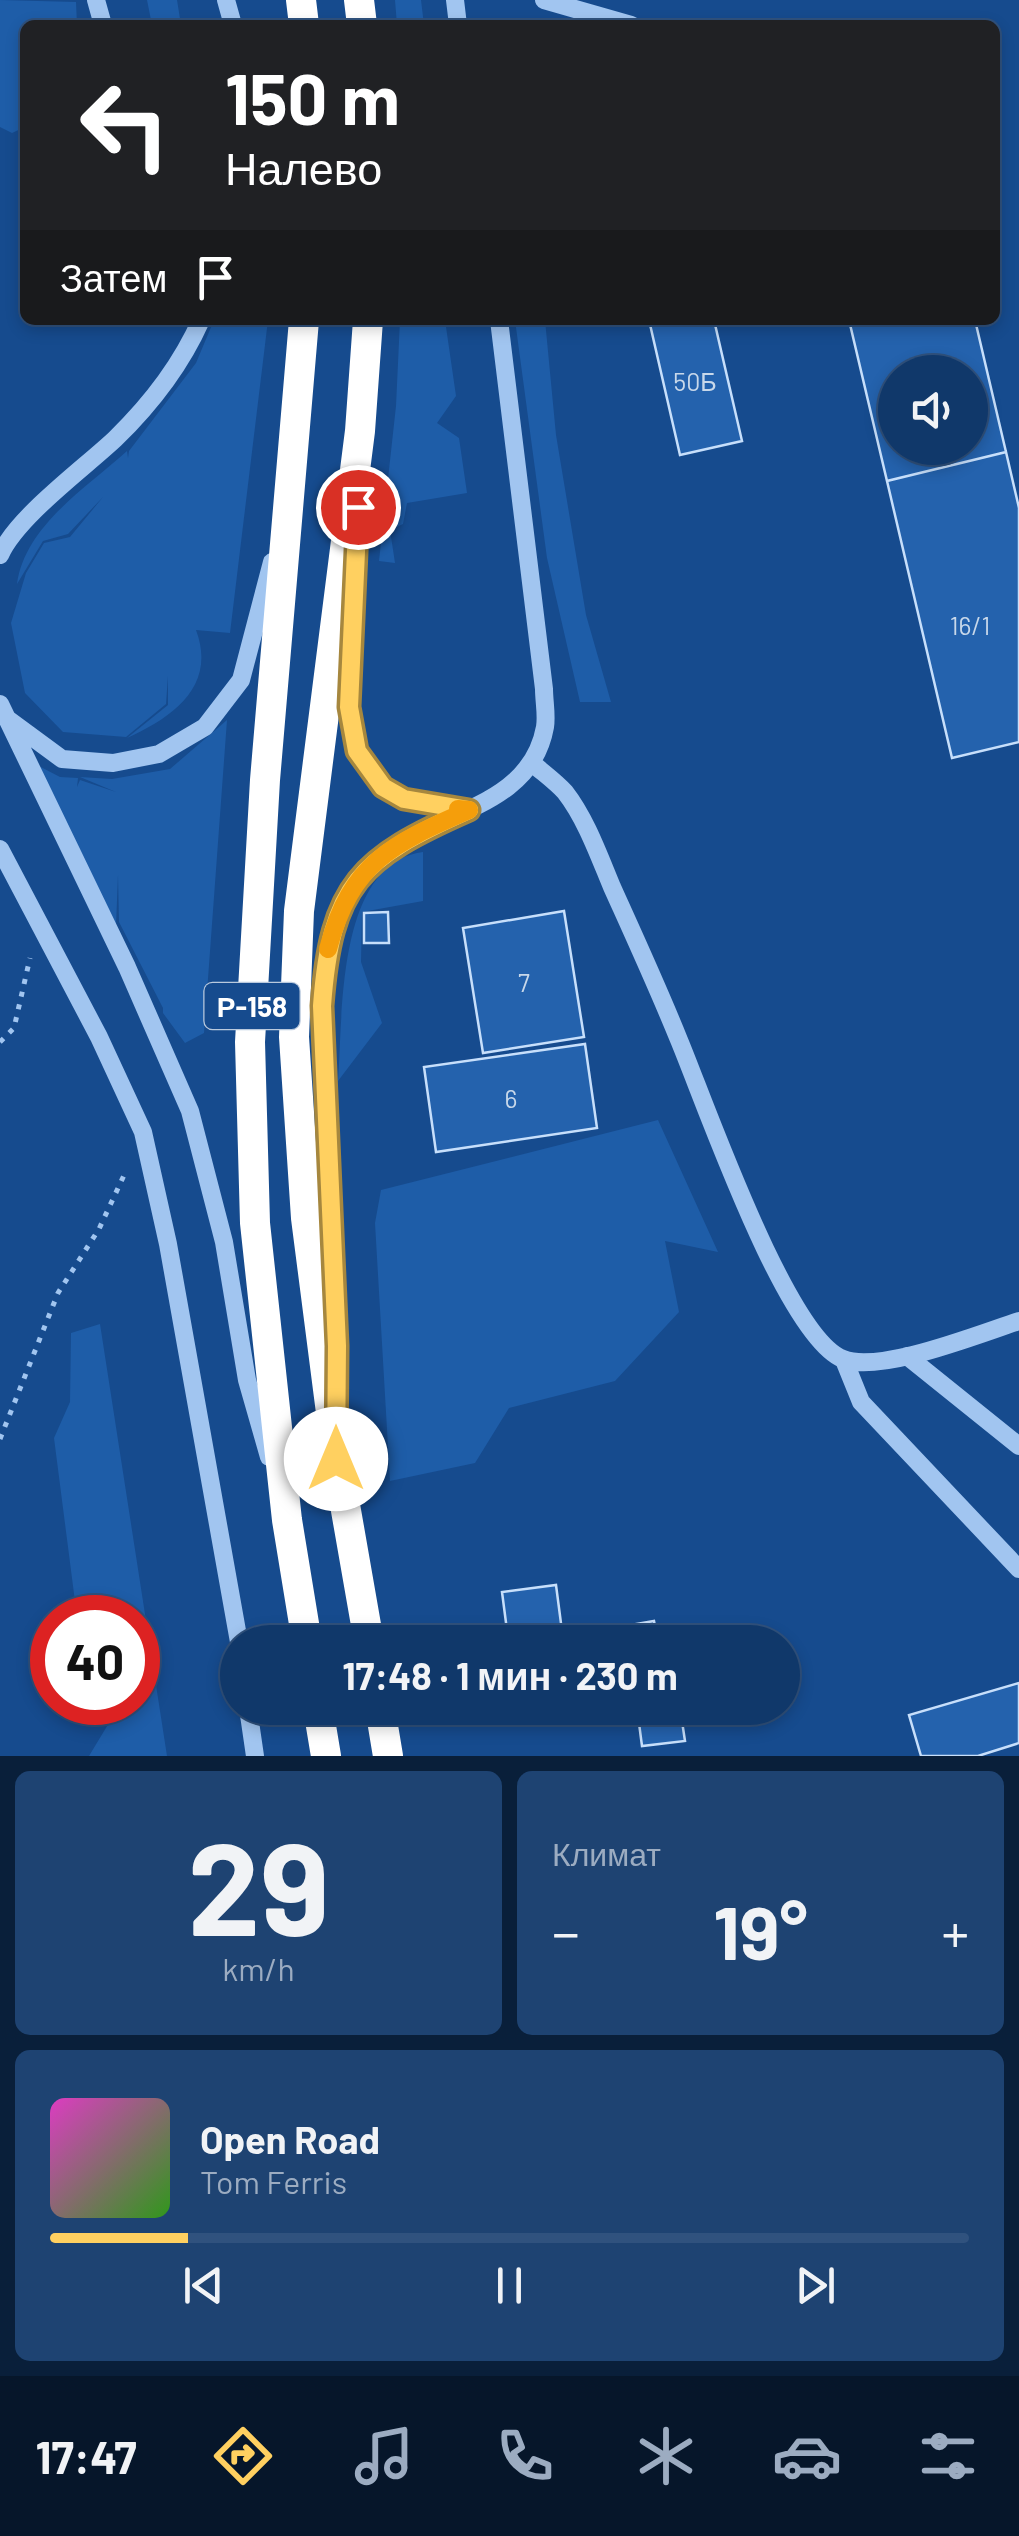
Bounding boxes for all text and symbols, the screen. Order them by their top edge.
text: 150 m [225,55,400,139]
icon: left [60,60,190,190]
text: Налево [225,140,382,194]
icon: arrive [188,250,243,305]
text: Затем [60,254,168,300]
map controls [878,355,988,465]
button: sound [878,355,988,465]
house number: 50Б [673,366,717,396]
pin [316,465,401,550]
icon: arrive [331,480,386,535]
house number: 16/1 [950,610,990,640]
house number: 7 [518,967,530,997]
road number: Р-158 [204,983,300,1029]
house number: 6 [505,1083,517,1113]
position arrow [284,1407,388,1511]
speed limit sign: 40 [30,1595,160,1725]
text: 17:48 · 1 мин · 230 m [342,1652,678,1698]
text: 29 [188,1806,329,1962]
text: Климат [552,1834,661,1872]
text: 19° [713,1885,808,1975]
text: − [552,1898,580,1964]
text: + [941,1898,969,1964]
text: km/h [222,1949,295,1987]
text: Open Road [200,2116,380,2162]
text: Tom Ferris [200,2162,347,2200]
icon: previous [176,2258,231,2313]
icon: pause [482,2258,537,2313]
icon: next [788,2258,843,2313]
icon: directions [208,2421,278,2491]
icon: music [349,2421,419,2491]
icon: phone [490,2421,560,2491]
icon: climate [631,2421,701,2491]
icon: car [772,2421,842,2491]
icon: filters [913,2421,983,2491]
text: 17:47 [36,2429,137,2483]

